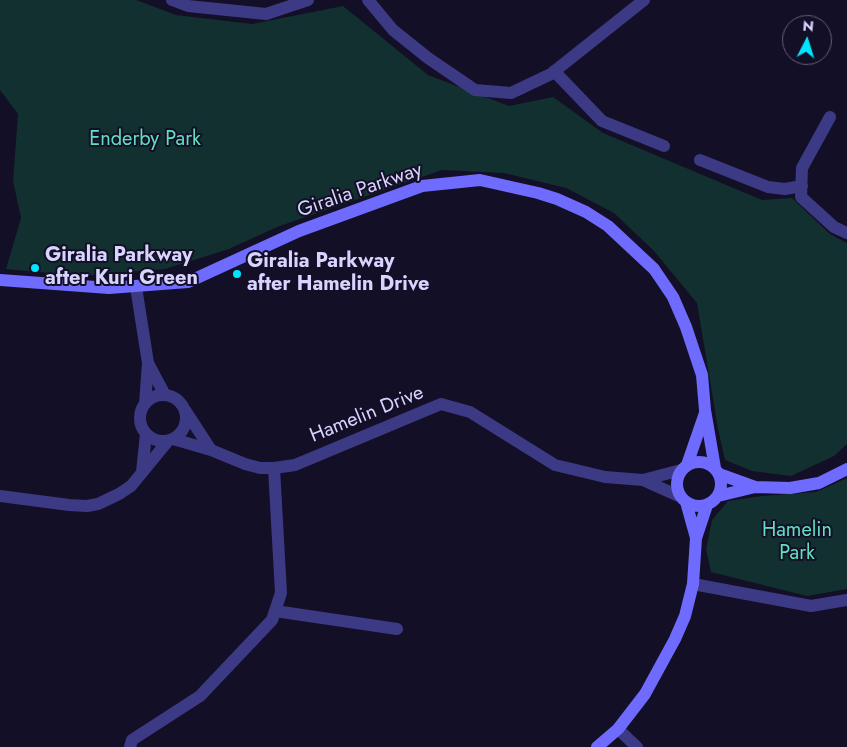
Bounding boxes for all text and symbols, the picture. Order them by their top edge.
north arrow [782,15,832,65]
text: N [802,16,815,37]
park label: Enderby Park [89,128,201,152]
street label: Giralia Parkway [294,158,426,224]
place label: Giralia Parkway after Kuri Green [45,244,198,291]
place label: Giralia Parkway after Hamelin Drive [247,250,430,297]
marker: Giralia Parkway after Kuri Green [29,262,41,274]
marker: Giralia Parkway after Hamelin Drive [231,268,243,280]
street label: Hamelin Drive [307,381,427,449]
park label: Hamelin Park [762,519,832,566]

